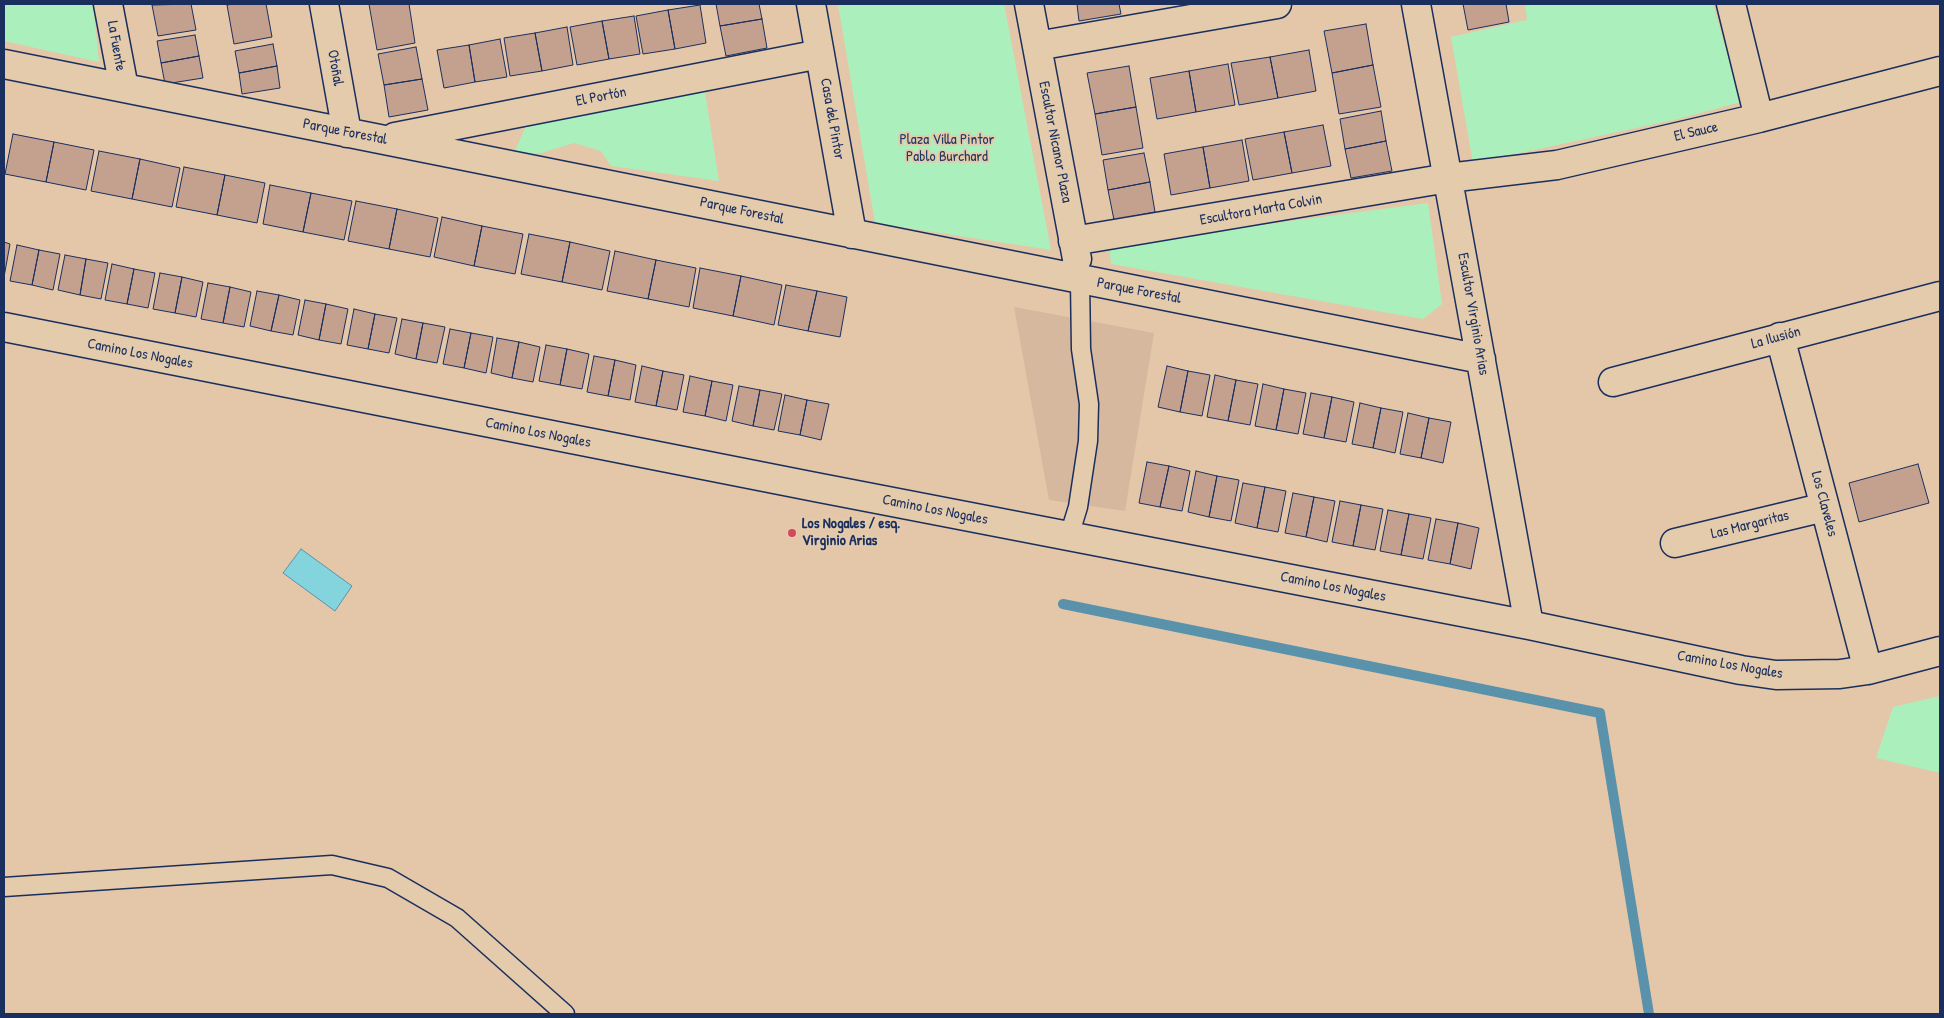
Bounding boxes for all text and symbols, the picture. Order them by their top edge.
street label: La Fuente [103,20,129,72]
street label: Otoñal [323,49,347,87]
street label: Casa del Pintor [816,77,848,161]
street label: Escultor Nicanor Plaza [1034,80,1076,204]
street label: El Portón [574,83,628,111]
street label: Parque Forestal [301,115,389,149]
street label: El Sauce [1672,118,1720,146]
park label: Plaza Villa Pintor Pablo Burchard [900,131,994,166]
street label: Escultora Marta Colvin [1198,190,1324,230]
street label: Parque Forestal [698,193,786,229]
street label: Escultor Virginio Arias [1453,251,1493,377]
street label: Parque Forestal [1095,274,1183,308]
street label: La Ilusión [1749,323,1803,353]
street label: Camino Los Nogales [86,335,194,373]
street label: Camino Los Nogales [484,414,592,452]
street label: Los Claveles [1807,469,1841,539]
street label: Camino Los Nogales [881,491,989,529]
street label: Las Margaritas [1709,507,1791,543]
place label: Los Nogales / esq. Virginio Arias [802,515,900,550]
marker: Los Nogales / esq. Virginio Arias [786,527,798,539]
street label: Camino Los Nogales [1279,568,1387,606]
street label: Camino Los Nogales [1676,647,1784,683]

